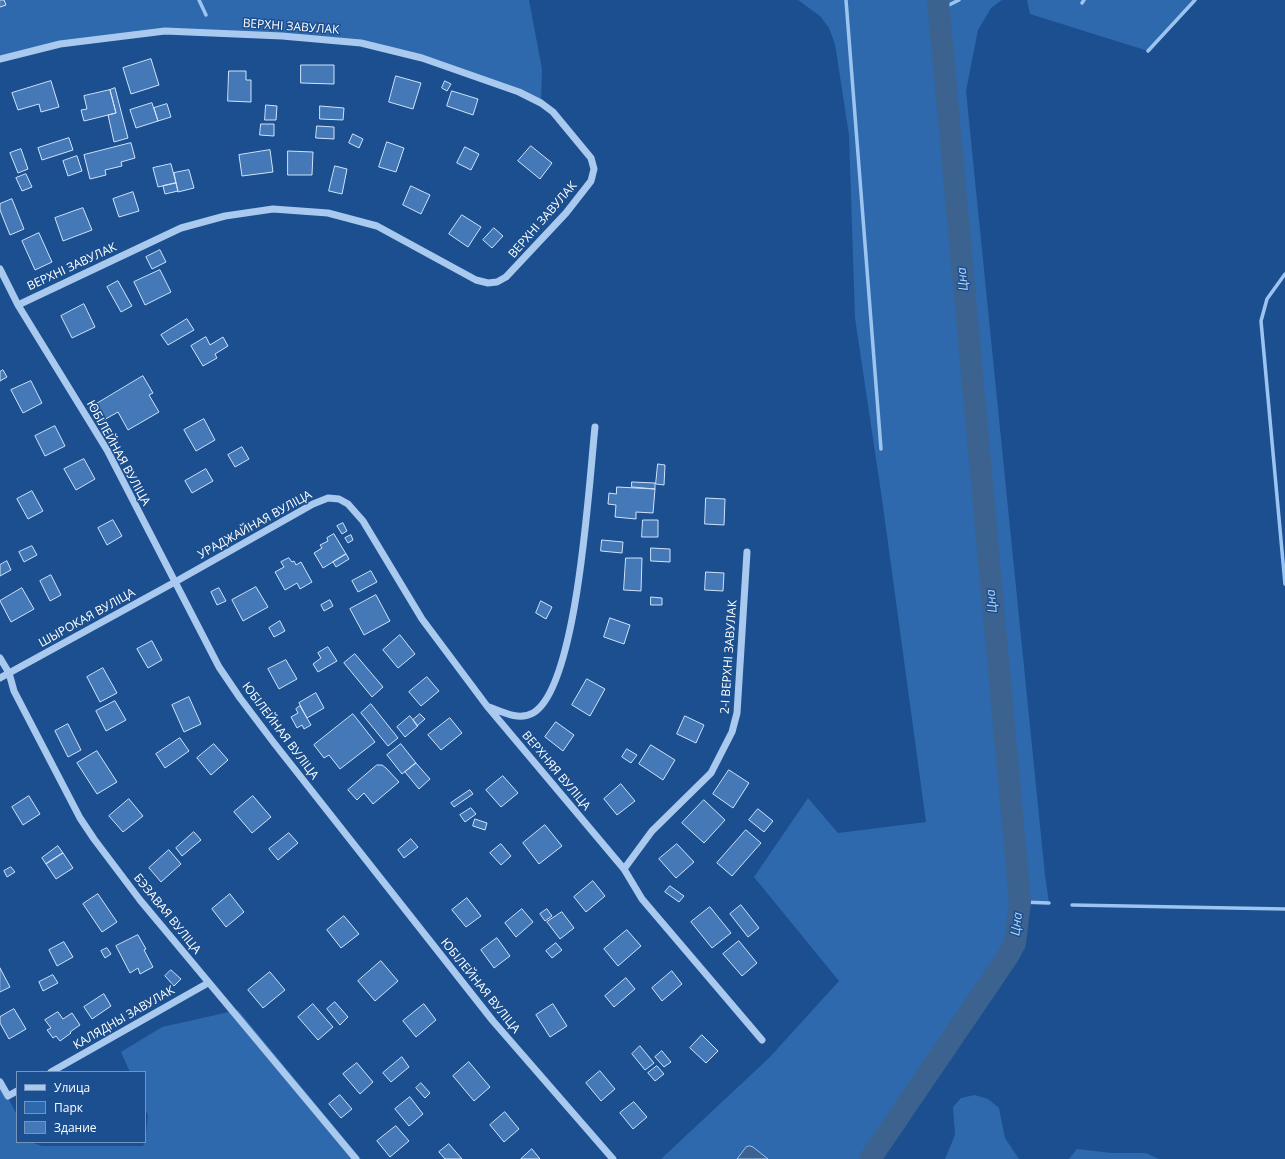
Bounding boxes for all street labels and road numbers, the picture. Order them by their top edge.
street label: ВЕРХНІ ЗАВУЛАК [242,16,340,38]
street label: ВЕРХНІ ЗАВУЛАК [506,179,580,261]
street label: ВЕРХНІ ЗАВУЛАК [25,240,119,294]
street label: ЮБІЛЕЙНАЯ ВУЛІЦА [83,398,153,508]
street label: УРАДЖАЙНАЯ ВУЛІЦА [196,488,314,562]
street label: ШЫРОКАЯ ВУЛІЦА [36,585,138,651]
street label: 2-І ВЕРХНІ ЗАВУЛАК [718,600,740,714]
street label: ЮБІЛЕЙНАЯ ВУЛІЦА [239,680,321,782]
street label: ВЕРХНЯЯ ВУЛІЦА [519,728,593,814]
street label: БЭЗАВАЯ ВУЛІЦА [130,871,204,957]
street label: ЮБІЛЕЙНАЯ ВУЛІЦА [437,936,523,1036]
street label: КАЛЯДНЫ ЗАВУЛАК [71,983,177,1053]

